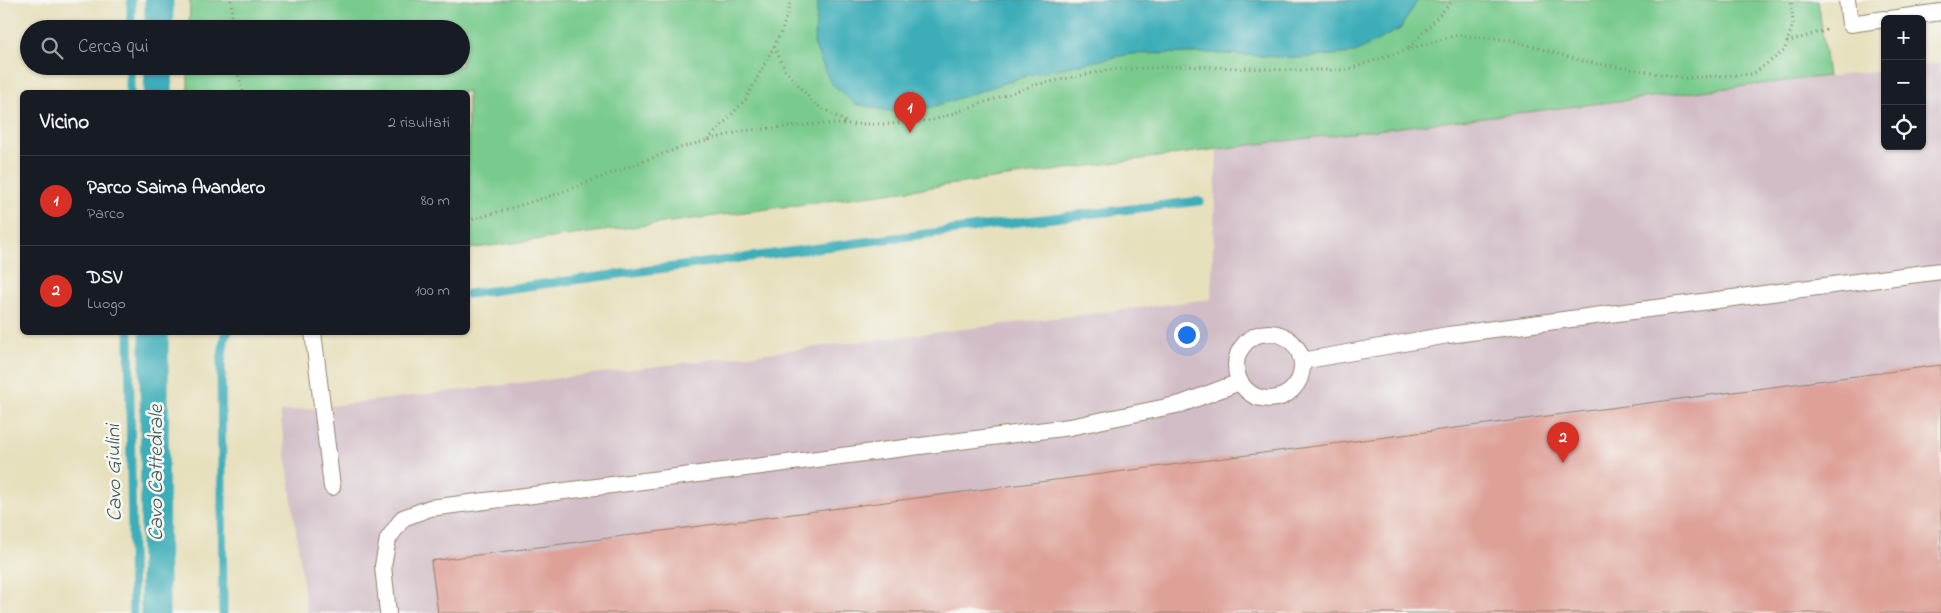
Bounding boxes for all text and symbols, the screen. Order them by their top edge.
map controls [1881,15,1926,150]
button: + [1881,15,1926,60]
search box [20,20,470,75]
icon: search [38,34,66,62]
text: Cerca qui [78,34,148,61]
button: − [1881,60,1926,105]
pin: 1 [894,92,926,133]
button: locate [1881,105,1926,150]
text: Vicino [40,108,89,138]
text: 2 risultati [388,111,450,135]
text: Parco Saima Avandero [87,175,265,202]
text: 1 [53,189,59,213]
text: 80 m [421,189,450,213]
text: Parco [87,202,124,226]
text: DSV [87,265,122,292]
text: 2 [52,279,60,303]
text: 100 m [415,279,450,303]
text: Luogo [87,292,126,316]
your location [1174,322,1200,348]
water label: Cavo Cattedrale [142,403,172,541]
water label: Cavo Giulini [99,422,131,522]
pin: 2 [1547,422,1579,463]

